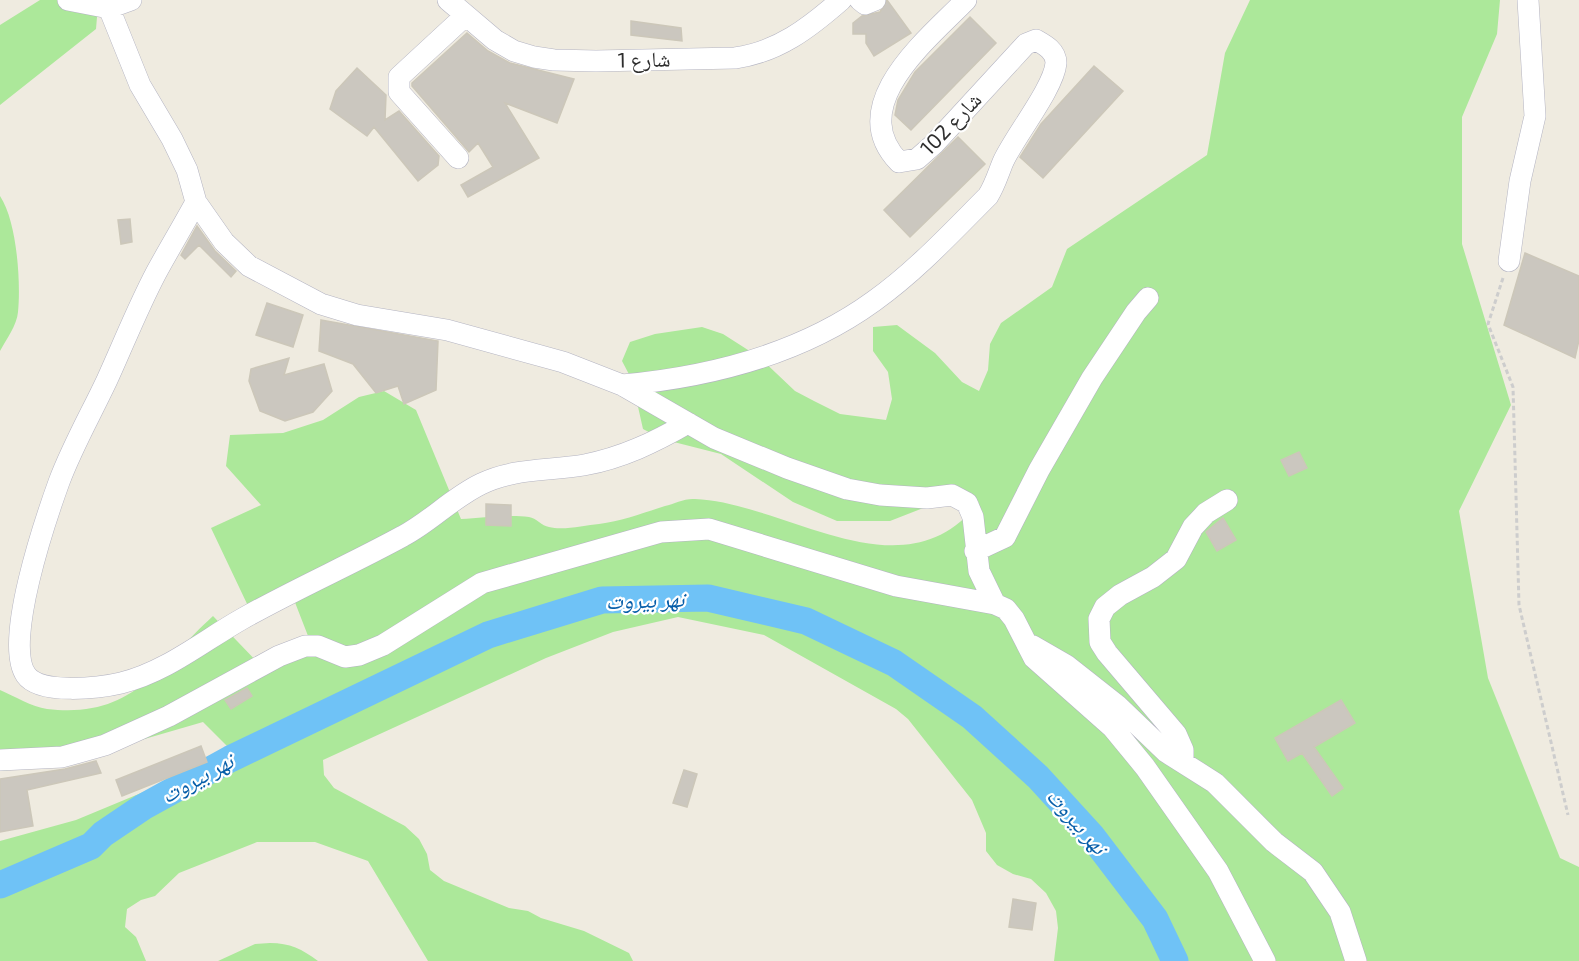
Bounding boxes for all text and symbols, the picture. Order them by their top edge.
street label: شارع 1 [617,46,671,73]
street label: شارع 102 [914,86,987,161]
water label: نهر بيروت [605,585,688,614]
water label: نهر بيروت [156,745,241,808]
water label: نهر بيروت [1041,782,1115,862]

